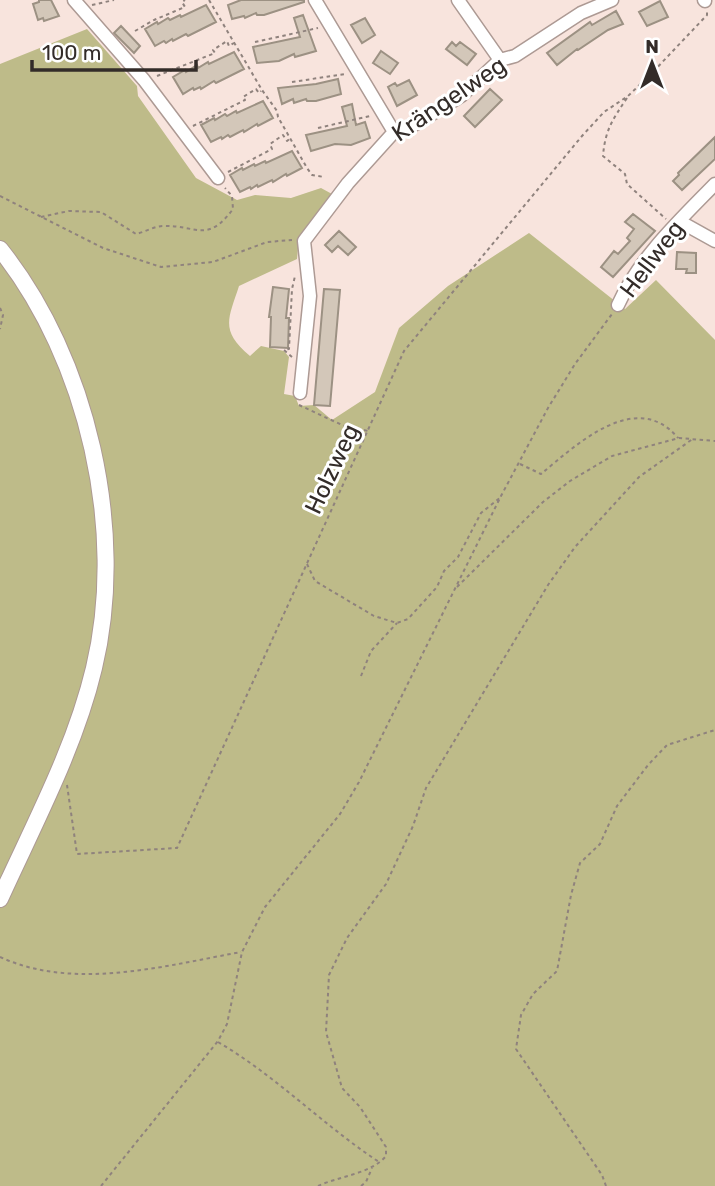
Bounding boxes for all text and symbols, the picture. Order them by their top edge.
scale bar [32,28,196,72]
north arrow [617,28,687,98]
text: N [645,35,659,58]
text: 100 m [42,40,101,65]
street label: Krängelweg [387,51,511,147]
street label: Hellweg [614,215,690,303]
street label: Holzweg [299,420,365,518]

